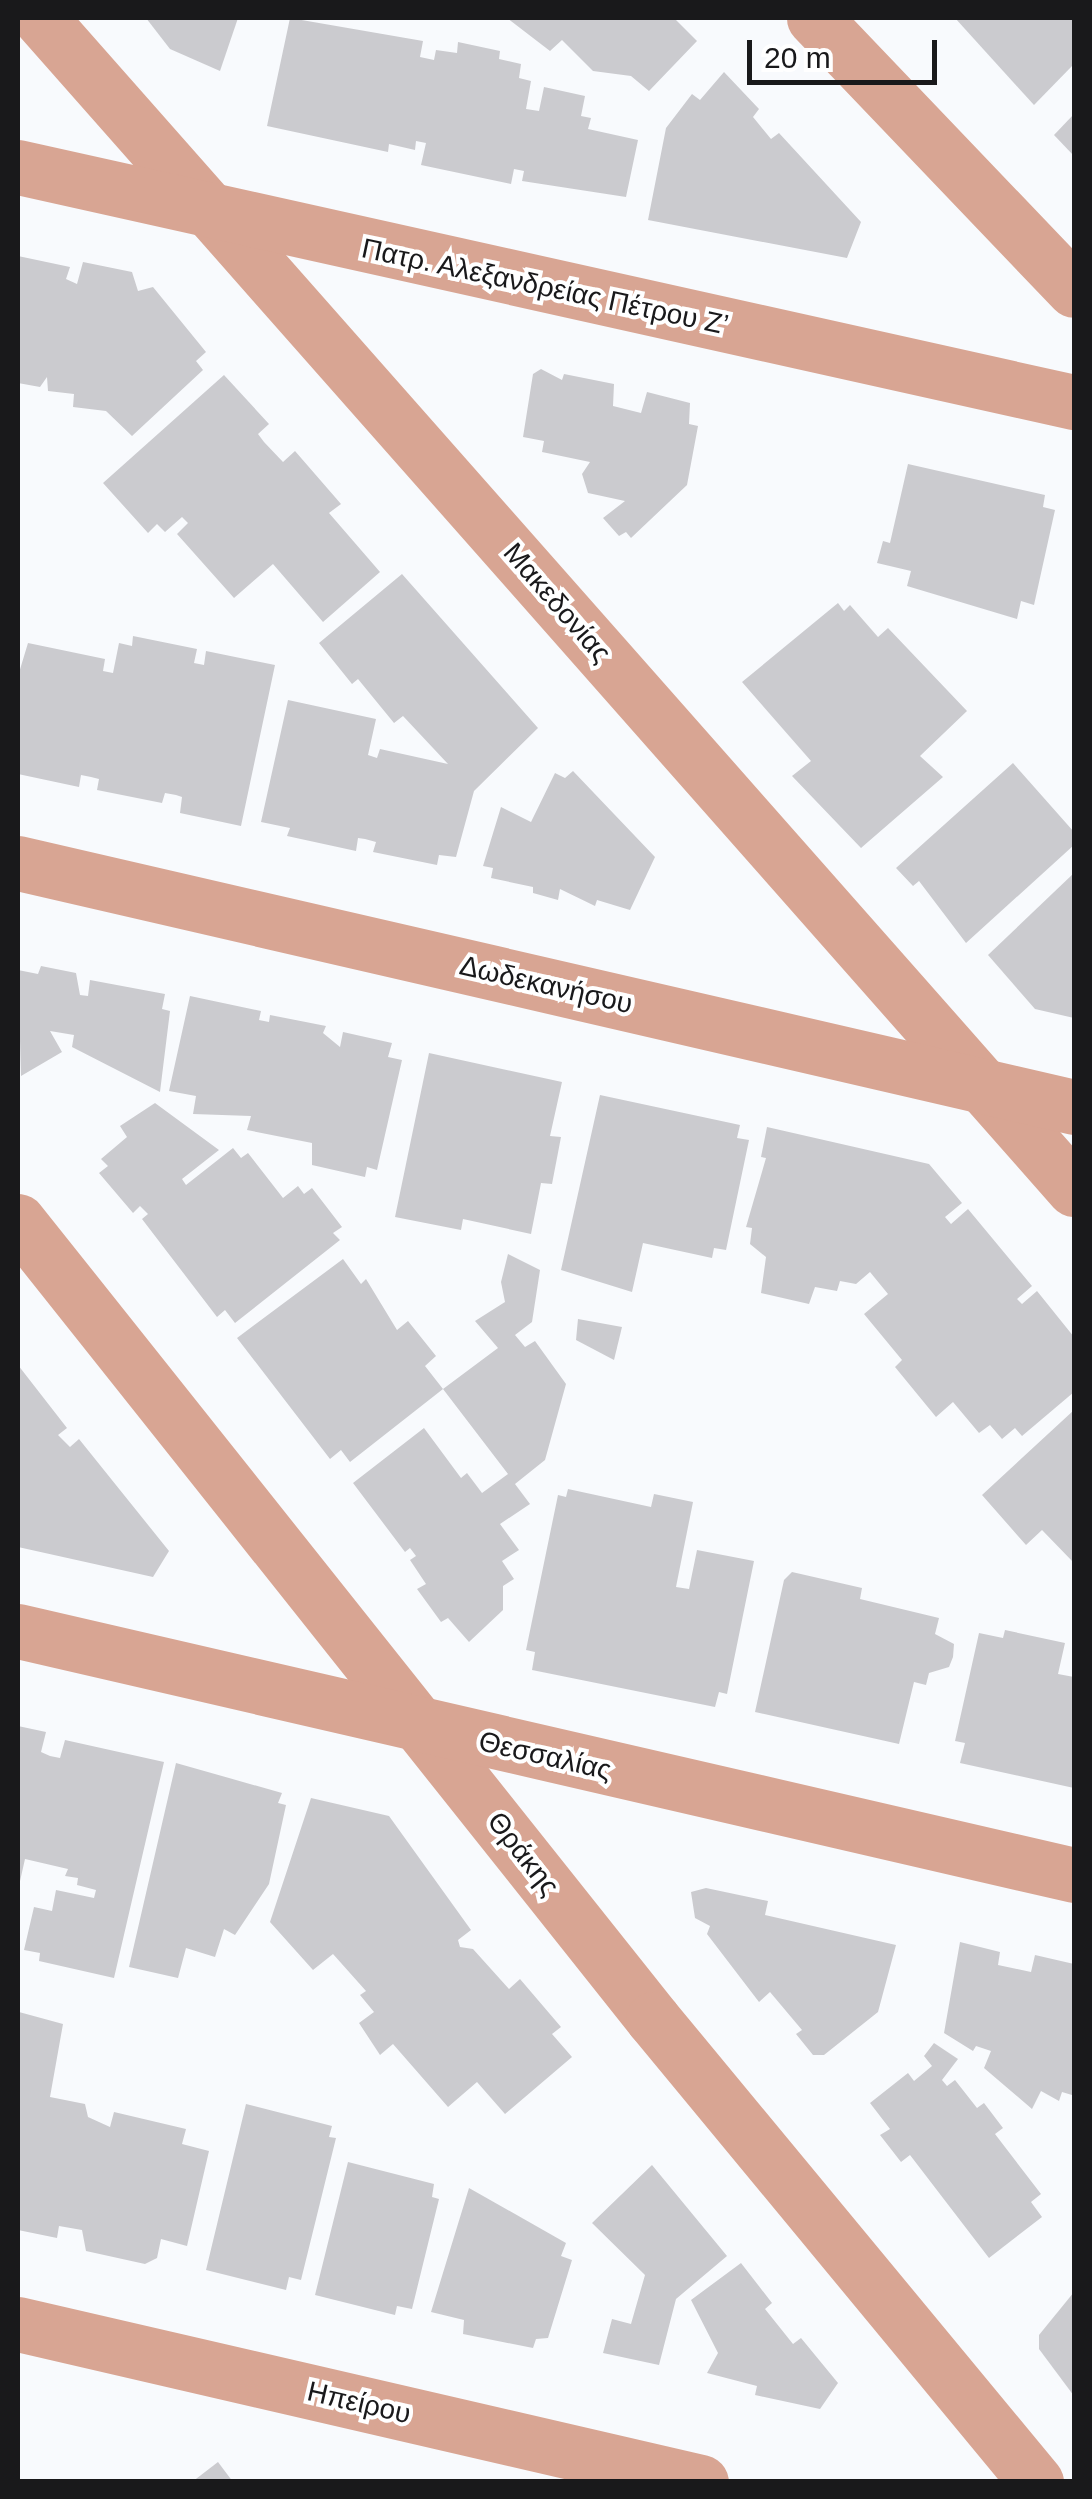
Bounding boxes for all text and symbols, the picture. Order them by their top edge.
scale bar [752,20,942,82]
text: 20 m [764,41,831,74]
street label: Πατρ. Αλεξανδρείας Πέτρου Ζ’ [358,232,732,342]
street label: Μακεδονίας [496,536,618,670]
street label: Δωδεκανήσου [456,949,636,1021]
street label: Θεσσαλίας [475,1724,615,1788]
street label: Θράκης [480,1805,566,1903]
street label: Ηπείρου [304,2375,414,2431]

